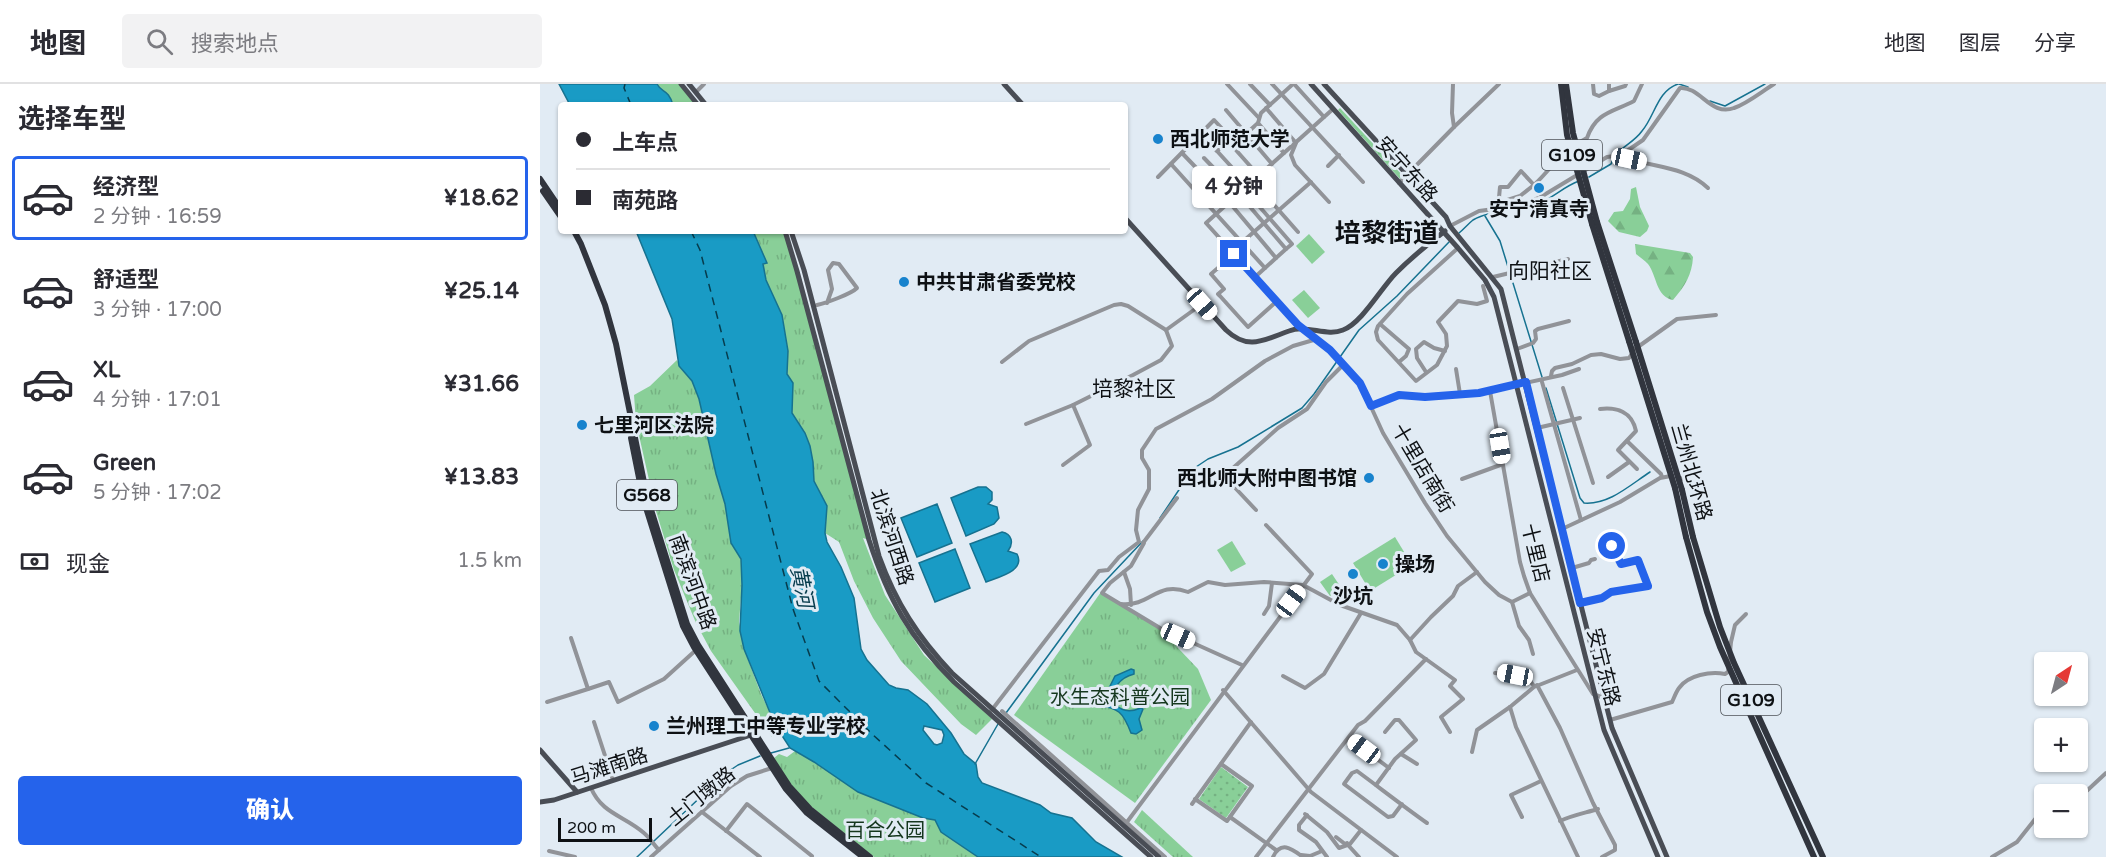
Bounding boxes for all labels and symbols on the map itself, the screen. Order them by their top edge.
place label: 西北师范大学 [1170,128,1290,152]
marker: 西北师范大学 [1151,132,1165,146]
street label: 安宁东路 [1371,132,1442,207]
road number: G109 [1542,140,1602,170]
car [1610,146,1648,172]
callout: 4 分钟 [1192,167,1276,209]
marker: 安宁清真寺 [1532,181,1546,195]
place label: 安宁清真寺 [1489,198,1589,222]
district label: 培黎街道 [1335,218,1439,249]
route end [1220,240,1247,267]
district label: 向阳社区 [1508,259,1592,284]
place label: 中共甘肃省委党校 [916,271,1076,295]
marker: 中共甘肃省委党校 [897,275,911,289]
car [1183,285,1221,323]
district label: 培黎社区 [1092,377,1176,402]
place label: 七里河区法院 [594,414,714,438]
marker: 七里河区法院 [575,418,589,432]
street label: 十里店南街 [1386,419,1458,518]
street label: 兰州北环路 [1666,421,1716,524]
car [1488,427,1512,465]
place label: 西北师大附中图书馆 [1177,467,1357,491]
marker: 西北师大附中图书馆 [1362,471,1376,485]
road number: G568 [617,480,677,510]
street label: 北滨河西路 [864,486,918,589]
street label: 十里店 [1516,521,1554,585]
street label: 南滨河中路 [664,531,720,633]
route start [1598,532,1625,559]
place label: 操场 [1395,553,1435,577]
marker: 操场 [1376,557,1390,571]
water label: 黄河 [785,564,819,614]
marker: 沙坑 [1346,567,1360,581]
car [1273,581,1309,621]
place label: 沙坑 [1333,585,1373,609]
car [1158,620,1198,652]
street label: 安宁东路 [1582,626,1624,709]
north arrow [2034,652,2088,706]
car [1496,663,1534,687]
road number: G109 [1721,685,1781,715]
park label: 水生态科普公园 [1050,686,1190,710]
place label: 兰州理工中等专业学校 [666,715,866,739]
marker: 兰州理工中等专业学校 [647,719,661,733]
car [1344,731,1384,767]
street label: 马滩南路 [568,743,651,791]
street label: 土门墩路 [663,762,740,831]
scale bar [558,815,652,842]
park label: 百合公园 [845,819,925,843]

